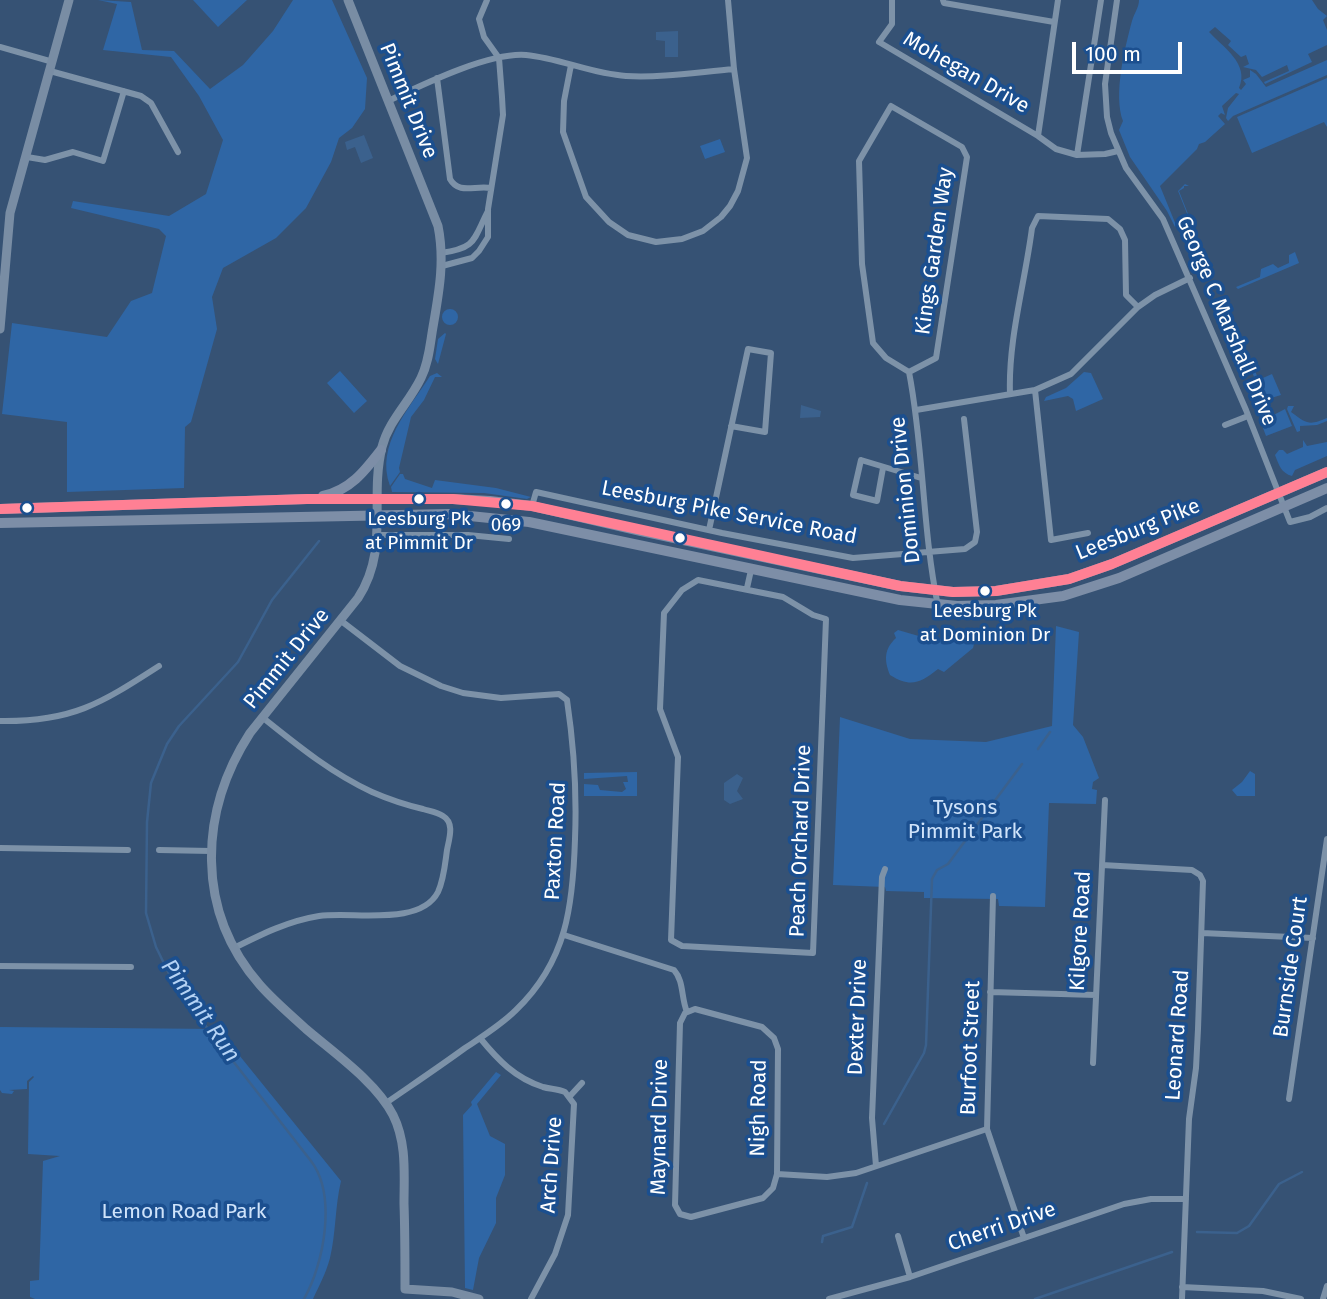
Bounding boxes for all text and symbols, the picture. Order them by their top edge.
street label: Mohegan Drive [898,27,1034,119]
scale bar [1075,28,1185,72]
street label: Pimmit Drive [373,40,443,162]
text: 100 m [1085,41,1141,67]
street label: Kings Garden Way [911,166,959,336]
street label: George C Marshall Drive [1170,212,1282,430]
street label: Dominion Drive [886,415,926,565]
street label: Leesburg Pike Service Road [599,476,859,550]
marker: Leesburg Pk at Pimmit Dr [412,492,426,506]
street label: Leesburg Pike [1072,494,1204,566]
marker: 069 [499,497,513,511]
unlabelled marker [20,501,34,515]
place label: Leesburg Pk at Pimmit Dr [365,509,473,553]
place label: 069 [491,515,521,537]
unlabelled marker [673,531,687,545]
marker: Leesburg Pk at Dominion Dr [978,584,992,598]
place label: Leesburg Pk at Dominion Dr [920,601,1050,645]
street label: Pimmit Drive [239,603,335,715]
street label: Peach Orchard Drive [785,744,817,938]
street label: Paxton Road [540,781,572,901]
park label: Tysons Pimmit Park [908,795,1022,845]
street label: Kilgore Road [1065,870,1097,992]
street label: Burnside Court [1269,895,1313,1039]
water label: Pimmit Run [154,954,246,1068]
street label: Dexter Drive [843,958,873,1076]
street label: Leonard Road [1161,969,1195,1101]
street label: Burfoot Street [956,980,986,1116]
street label: Maynard Drive [646,1059,674,1195]
street label: Nigh Road [746,1059,772,1157]
street label: Arch Drive [536,1116,568,1214]
street label: Cherri Drive [945,1197,1059,1257]
park label: Lemon Road Park [102,1199,266,1225]

